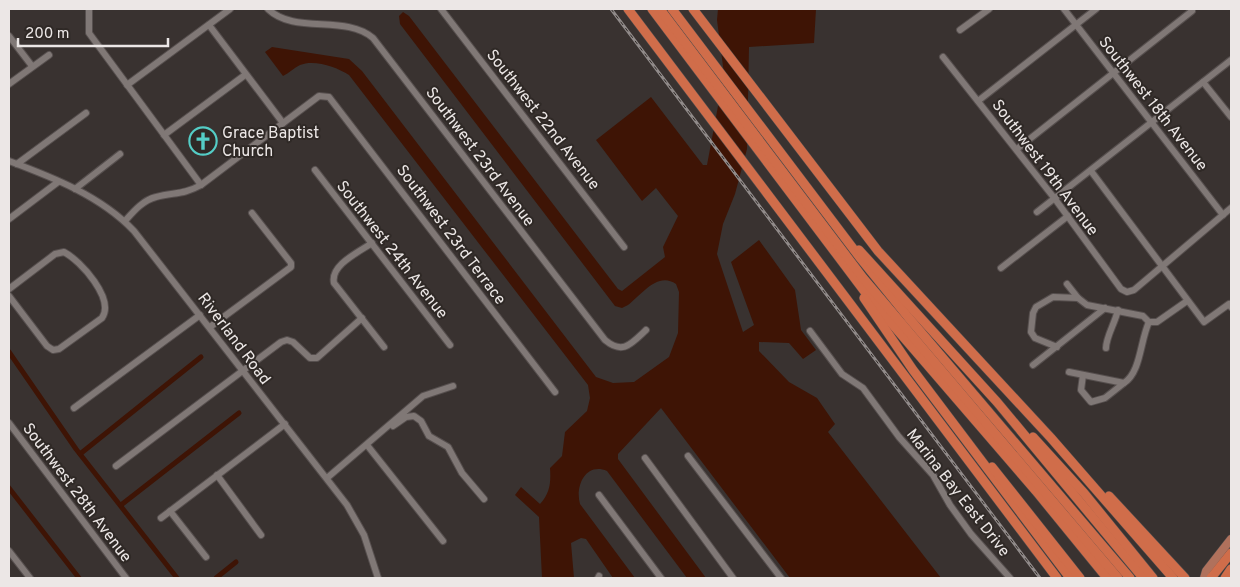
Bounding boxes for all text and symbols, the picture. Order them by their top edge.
scale bar [18,15,168,47]
text: 200 m [25,25,70,44]
street label: Southwest 18th Avenue [1094,33,1211,176]
street label: Southwest 22nd Avenue [481,46,604,195]
street label: Southwest 23rd Avenue [420,83,538,231]
street label: Southwest 19th Avenue [987,96,1102,240]
place label: Grace Baptist Church [222,124,319,162]
church icon: Grace Baptist Church [188,126,218,156]
street label: Southwest 23rd Terrace [391,161,510,309]
street label: Southwest 24th Avenue [331,177,452,323]
street label: Riverland Road [192,289,274,389]
street label: Southwest 28th Avenue [17,420,135,567]
street label: Marina Bay East Drive [901,425,1014,561]

